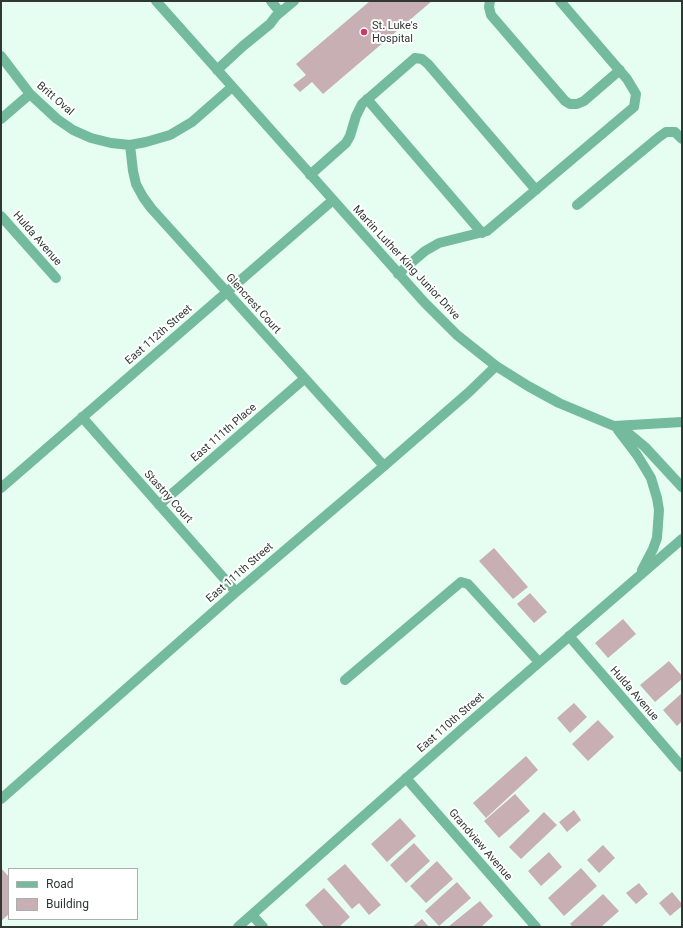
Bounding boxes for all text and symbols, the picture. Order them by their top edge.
place label: St. Luke's Hospital [372,19,418,45]
marker: St. Luke's Hospital [359,27,369,37]
street label: Britt Oval [34,79,76,119]
street label: Martin Luther King Junior Drive [350,203,462,323]
street label: Hulda Avenue [10,209,64,269]
street label: Glencrest Court [223,271,283,337]
street label: East 112th Street [123,302,195,368]
street label: East 111th Place [189,401,259,465]
street label: Stastny Court [141,468,195,526]
street label: East 111th Street [204,540,276,606]
street label: Hulda Avenue [607,664,661,724]
street label: East 110th Street [415,690,487,756]
street label: Grandview Avenue [445,807,515,883]
legend [8,868,138,920]
text: Road [46,877,74,891]
text: Building [46,897,89,911]

